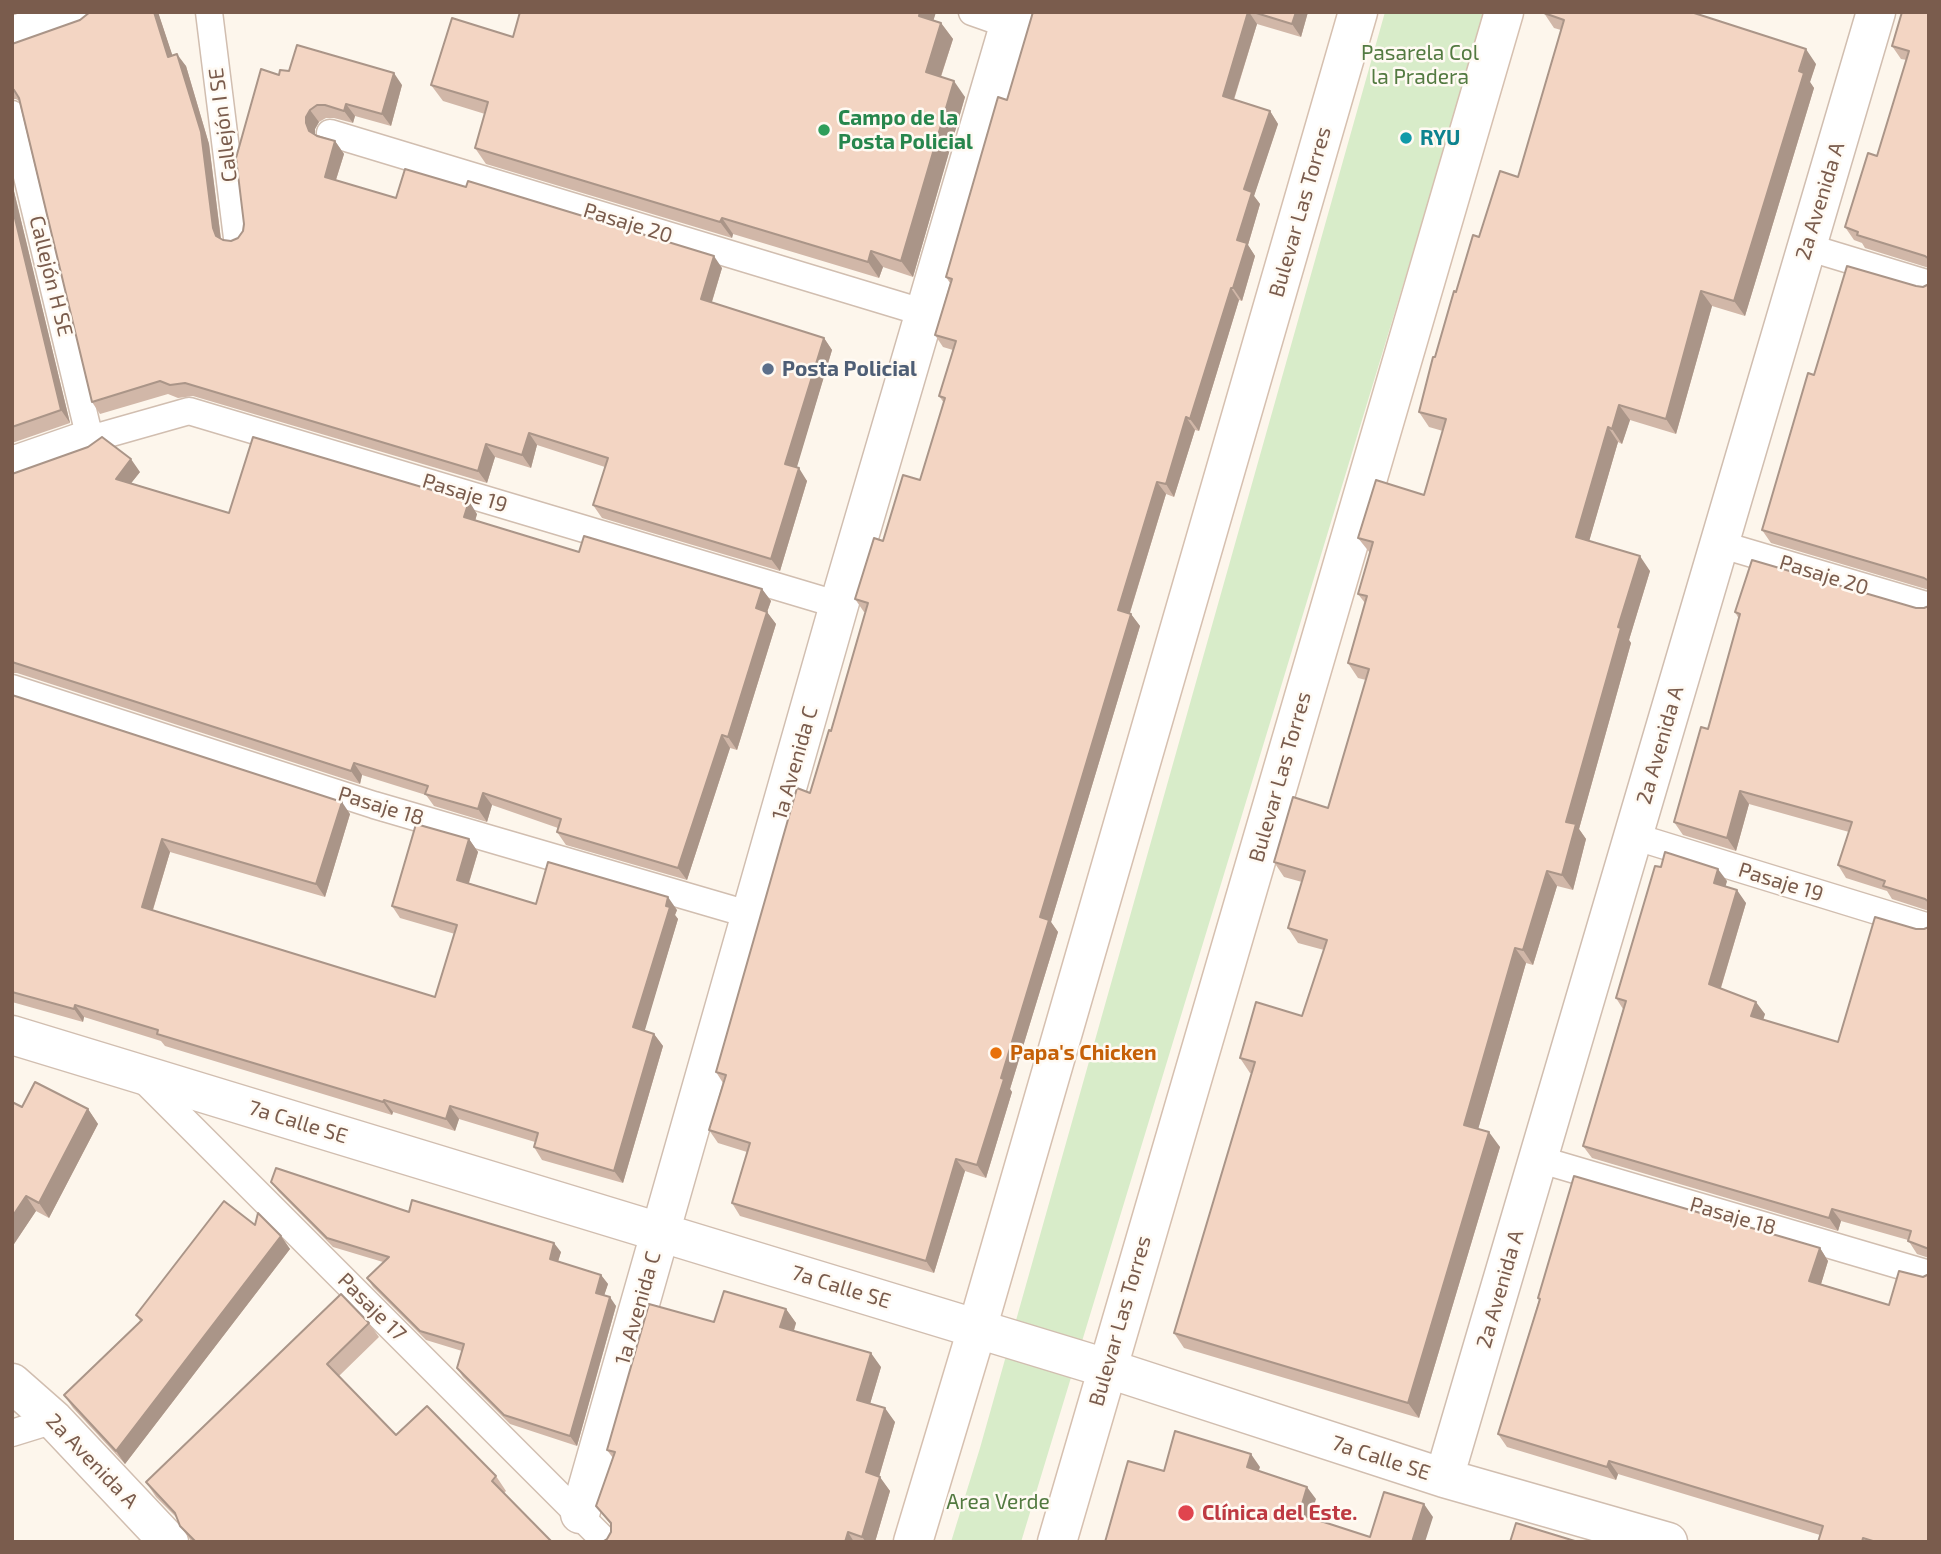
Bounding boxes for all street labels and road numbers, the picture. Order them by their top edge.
street label: Callejón I SE [203,66,243,184]
street label: Bulevar Las Torres [1264,124,1336,300]
street label: 2a Avenida A [1790,139,1850,263]
street label: Pasaje 20 [580,198,676,248]
street label: Callejón H SE [24,213,78,339]
street label: Pasaje 19 [419,468,511,518]
street label: Pasaje 20 [1776,550,1872,600]
street label: 2a Avenida A [1631,683,1689,807]
street label: Bulevar Las Torres [1244,689,1316,865]
street label: 1a Avenida C [767,703,823,823]
street label: Pasaje 18 [335,781,427,831]
street label: Pasaje 19 [1735,857,1827,907]
street label: 7a Calle SE [245,1095,351,1149]
street label: Pasaje 18 [1687,1192,1779,1240]
street label: 2a Avenida A [1471,1227,1529,1351]
street label: Bulevar Las Torres [1084,1233,1156,1409]
street label: 1a Avenida C [610,1248,666,1368]
street label: 7a Calle SE [788,1260,894,1314]
street label: Pasaje 17 [333,1268,411,1346]
street label: 2a Avenida A [41,1408,143,1514]
street label: 7a Calle SE [1328,1430,1434,1486]

